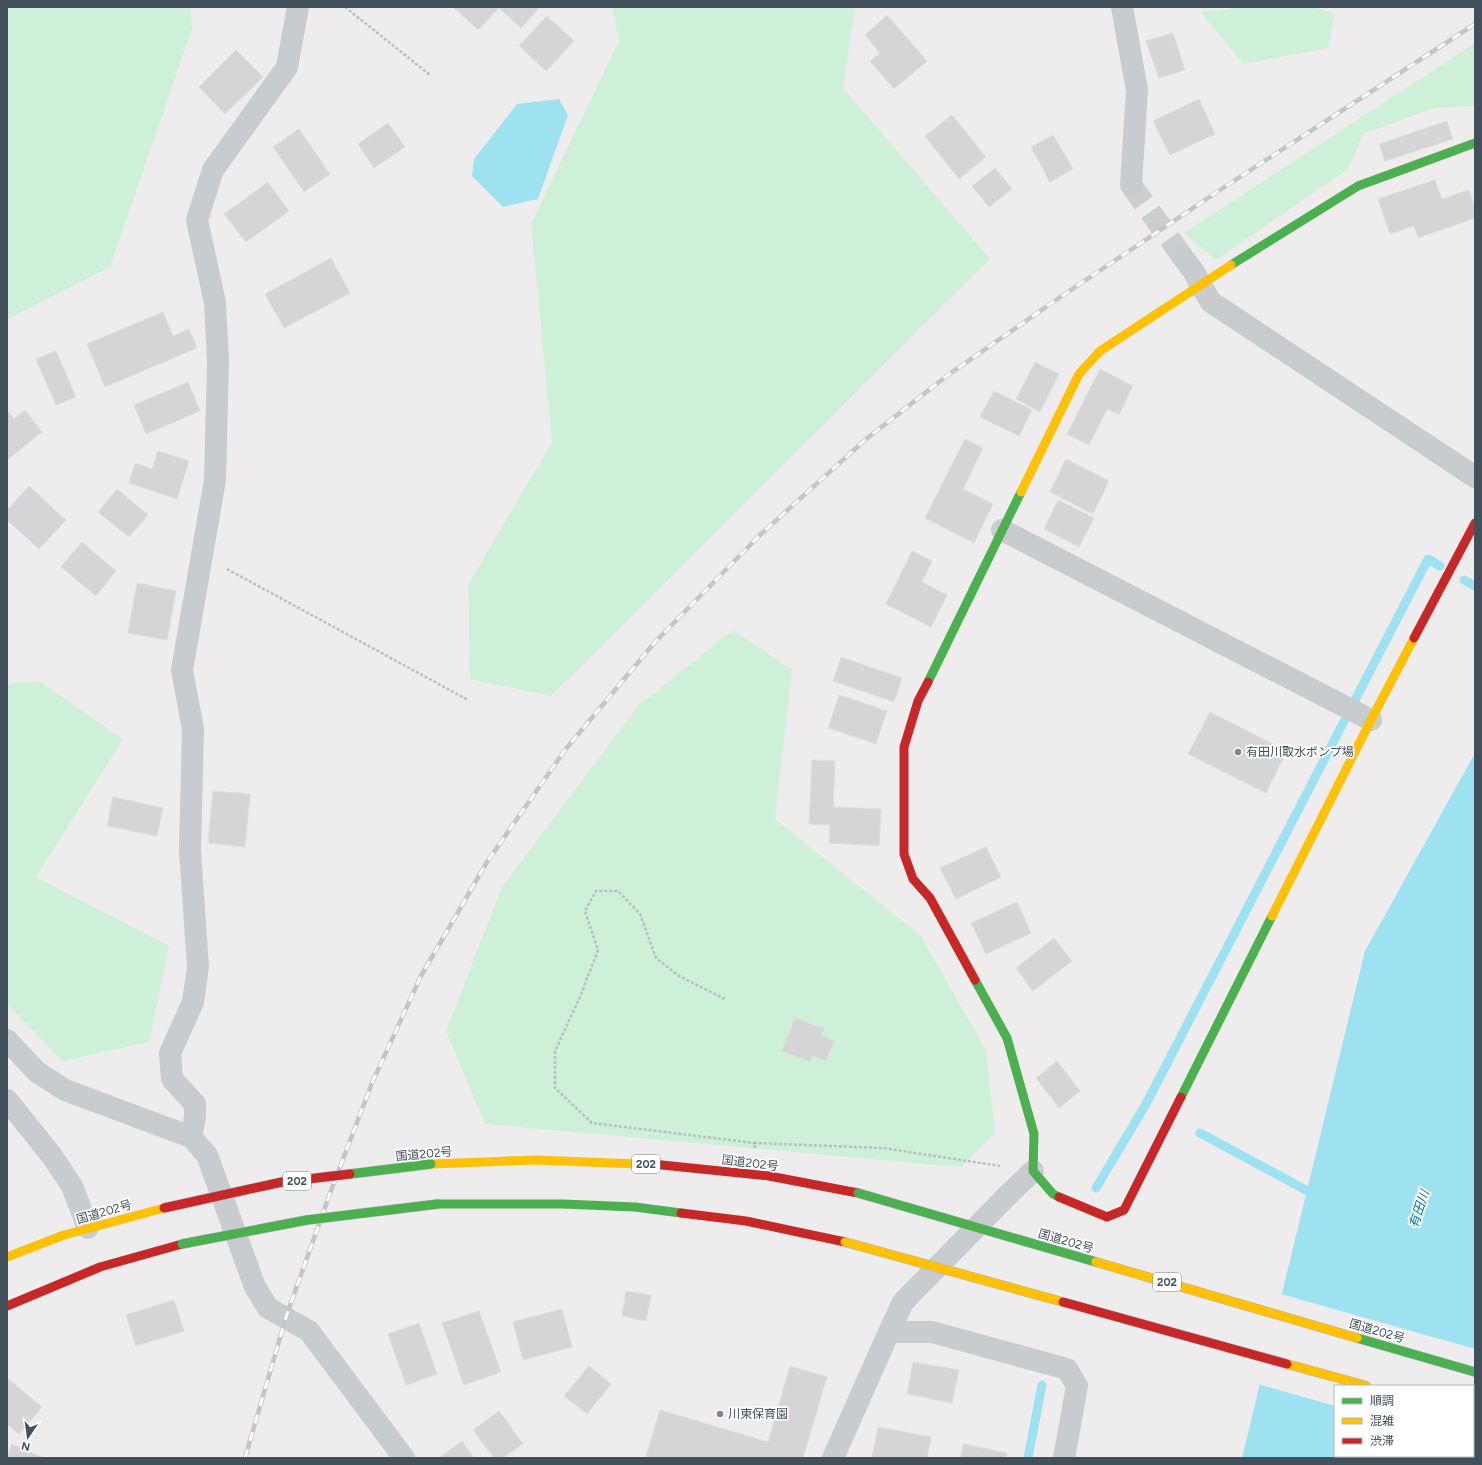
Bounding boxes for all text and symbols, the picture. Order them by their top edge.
place label: 有田川取水ポンプ場 [1246,745,1354,759]
marker: 有田川取水ポンプ場 [1233,747,1243,757]
street label: 国道202号 [395,1145,453,1163]
street label: 国道202号 [721,1153,779,1173]
road number: 202 [632,1155,660,1173]
road number: 202 [283,1172,311,1190]
water label: 有田川 [1406,1186,1433,1230]
street label: 国道202号 [75,1197,133,1227]
street label: 国道202号 [1037,1226,1095,1256]
road number: 202 [1153,1273,1181,1291]
street label: 国道202号 [1348,1316,1406,1346]
legend [1334,1385,1474,1457]
text: 順調 [1370,1394,1394,1408]
place label: 川東保育園 [728,1407,788,1421]
marker: 川東保育園 [715,1409,725,1419]
text: 混雑 [1370,1414,1394,1428]
north arrow [8,1417,48,1457]
text: 渋滞 [1370,1434,1394,1448]
text: N [20,1439,31,1454]

